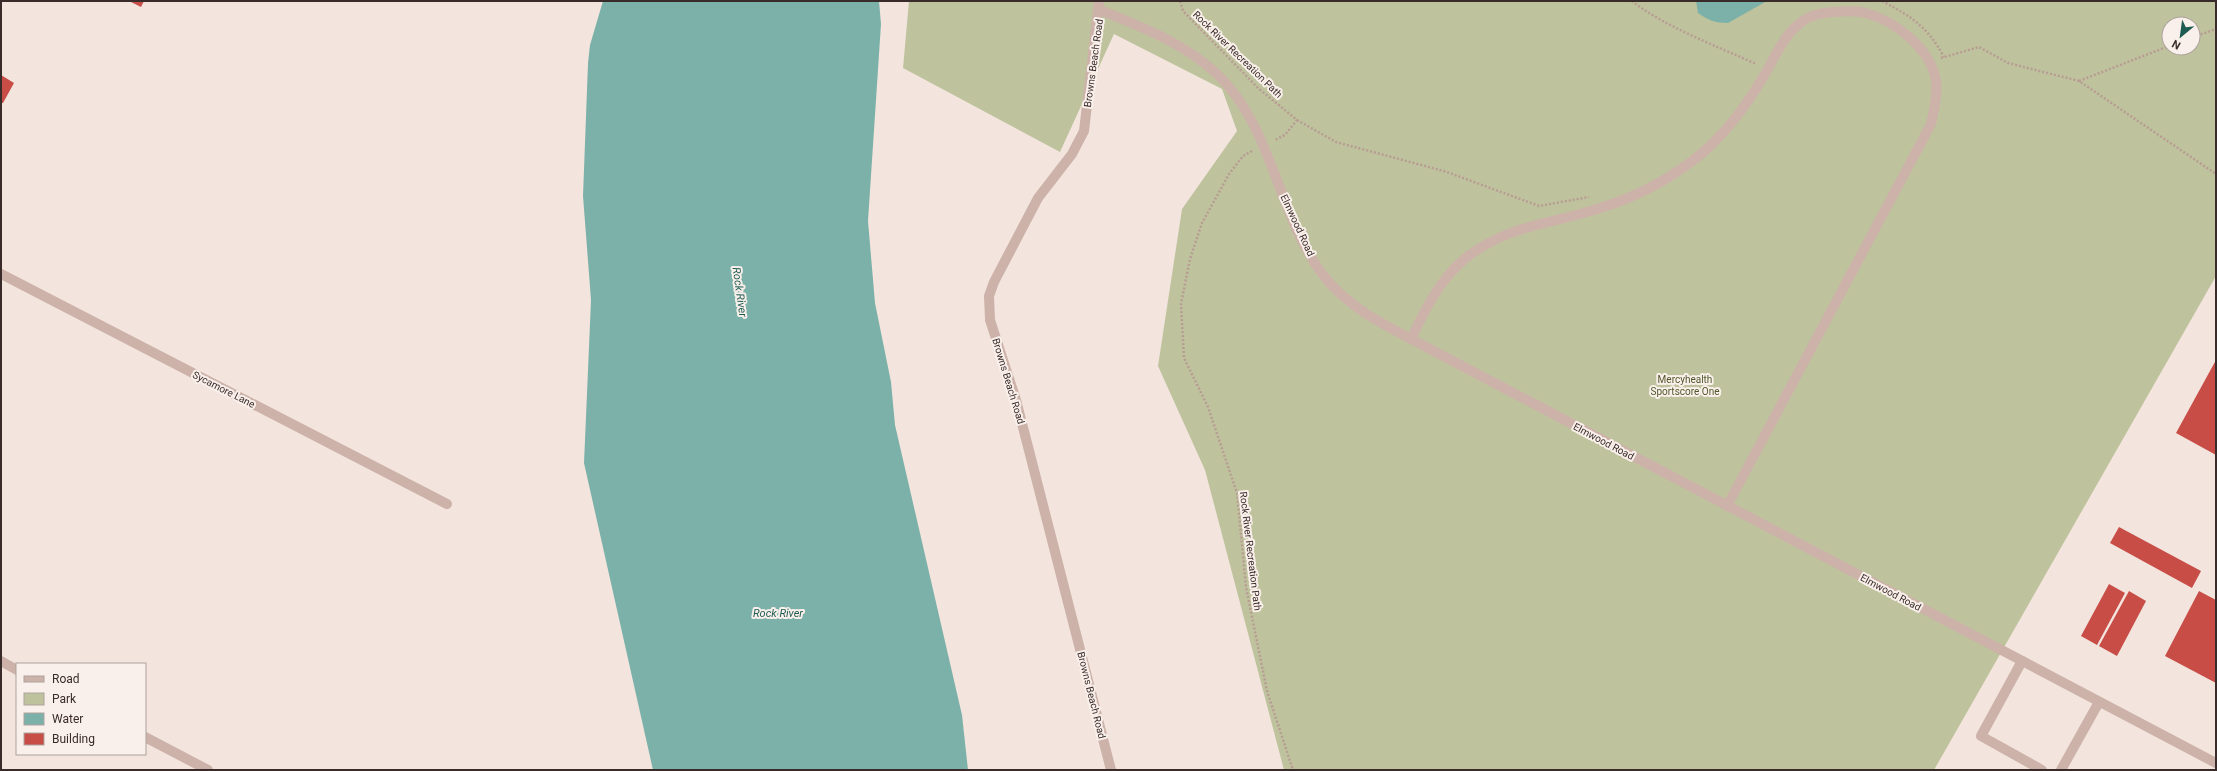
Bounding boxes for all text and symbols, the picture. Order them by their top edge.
street label: Rock River Recreation Path [1191,9,1285,100]
north arrow [2161,16,2201,56]
street label: Browns Beach Road [1082,18,1105,108]
text: N [2170,37,2183,52]
street label: Elmwood Road [1278,193,1317,258]
water label: Rock River [730,266,749,318]
street label: Browns Beach Road [990,337,1027,425]
street label: Sycamore Lane [191,369,257,410]
park label: Mercyhealth Sportscore One [1650,374,1720,397]
street label: Elmwood Road [1572,421,1636,462]
street label: Rock River Recreation Path [1238,491,1263,611]
street label: Elmwood Road [1859,572,1923,613]
water label: Rock River [753,607,803,620]
street label: Browns Beach Road [1075,651,1108,740]
legend [16,663,146,755]
text: Road [52,672,80,686]
text: Park [52,692,77,706]
text: Water [52,712,83,726]
text: Building [52,732,95,746]

